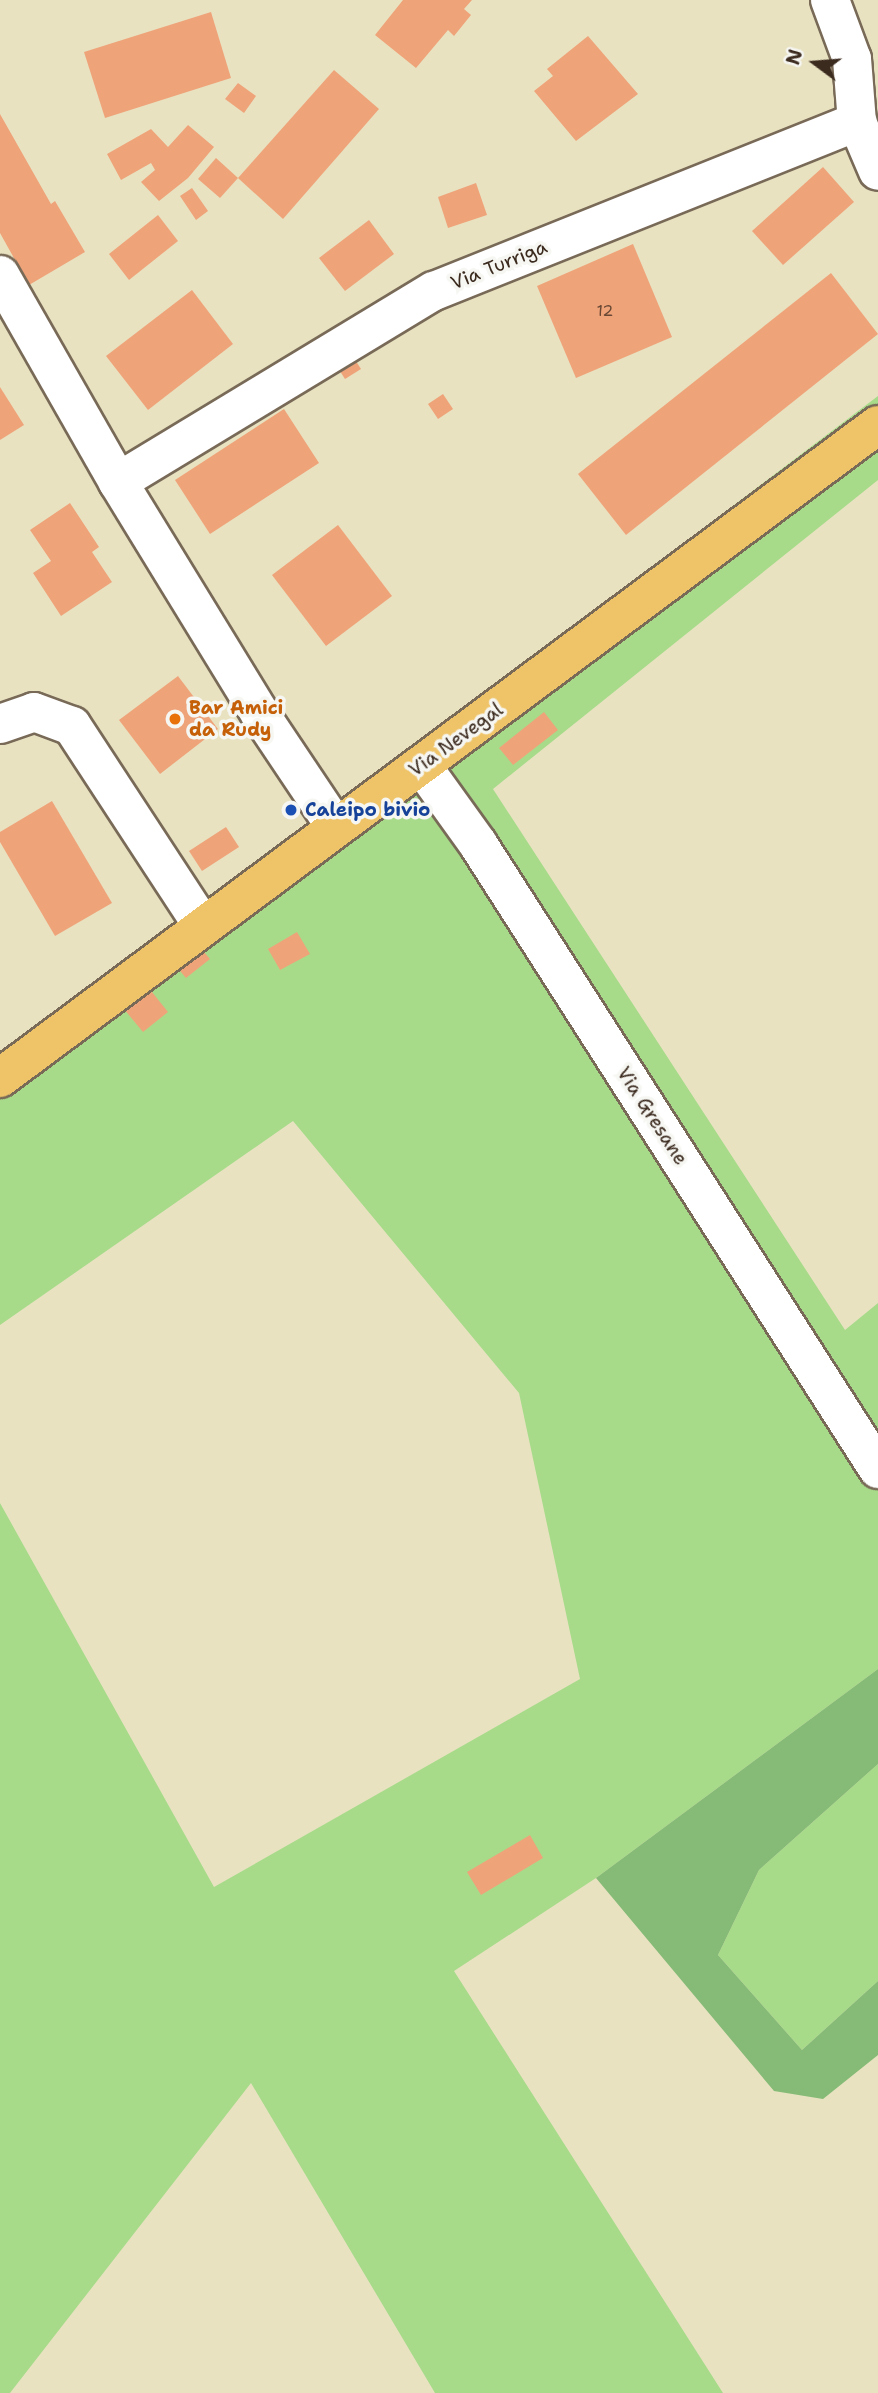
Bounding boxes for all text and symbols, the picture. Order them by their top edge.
north arrow [780,28,850,98]
text: N [780,46,808,68]
street label: Via Turriga [447,235,551,295]
house number: 12 [596,301,614,321]
place label: Bar Amici da Rudy [189,697,283,741]
street label: Via Nevegal [405,698,507,782]
marker: Bar Amici da Rudy [167,711,183,727]
place label: Caleipo bivio [305,799,430,821]
marker: Caleipo bivio [283,802,299,818]
street label: Via Gresane [612,1063,692,1169]

